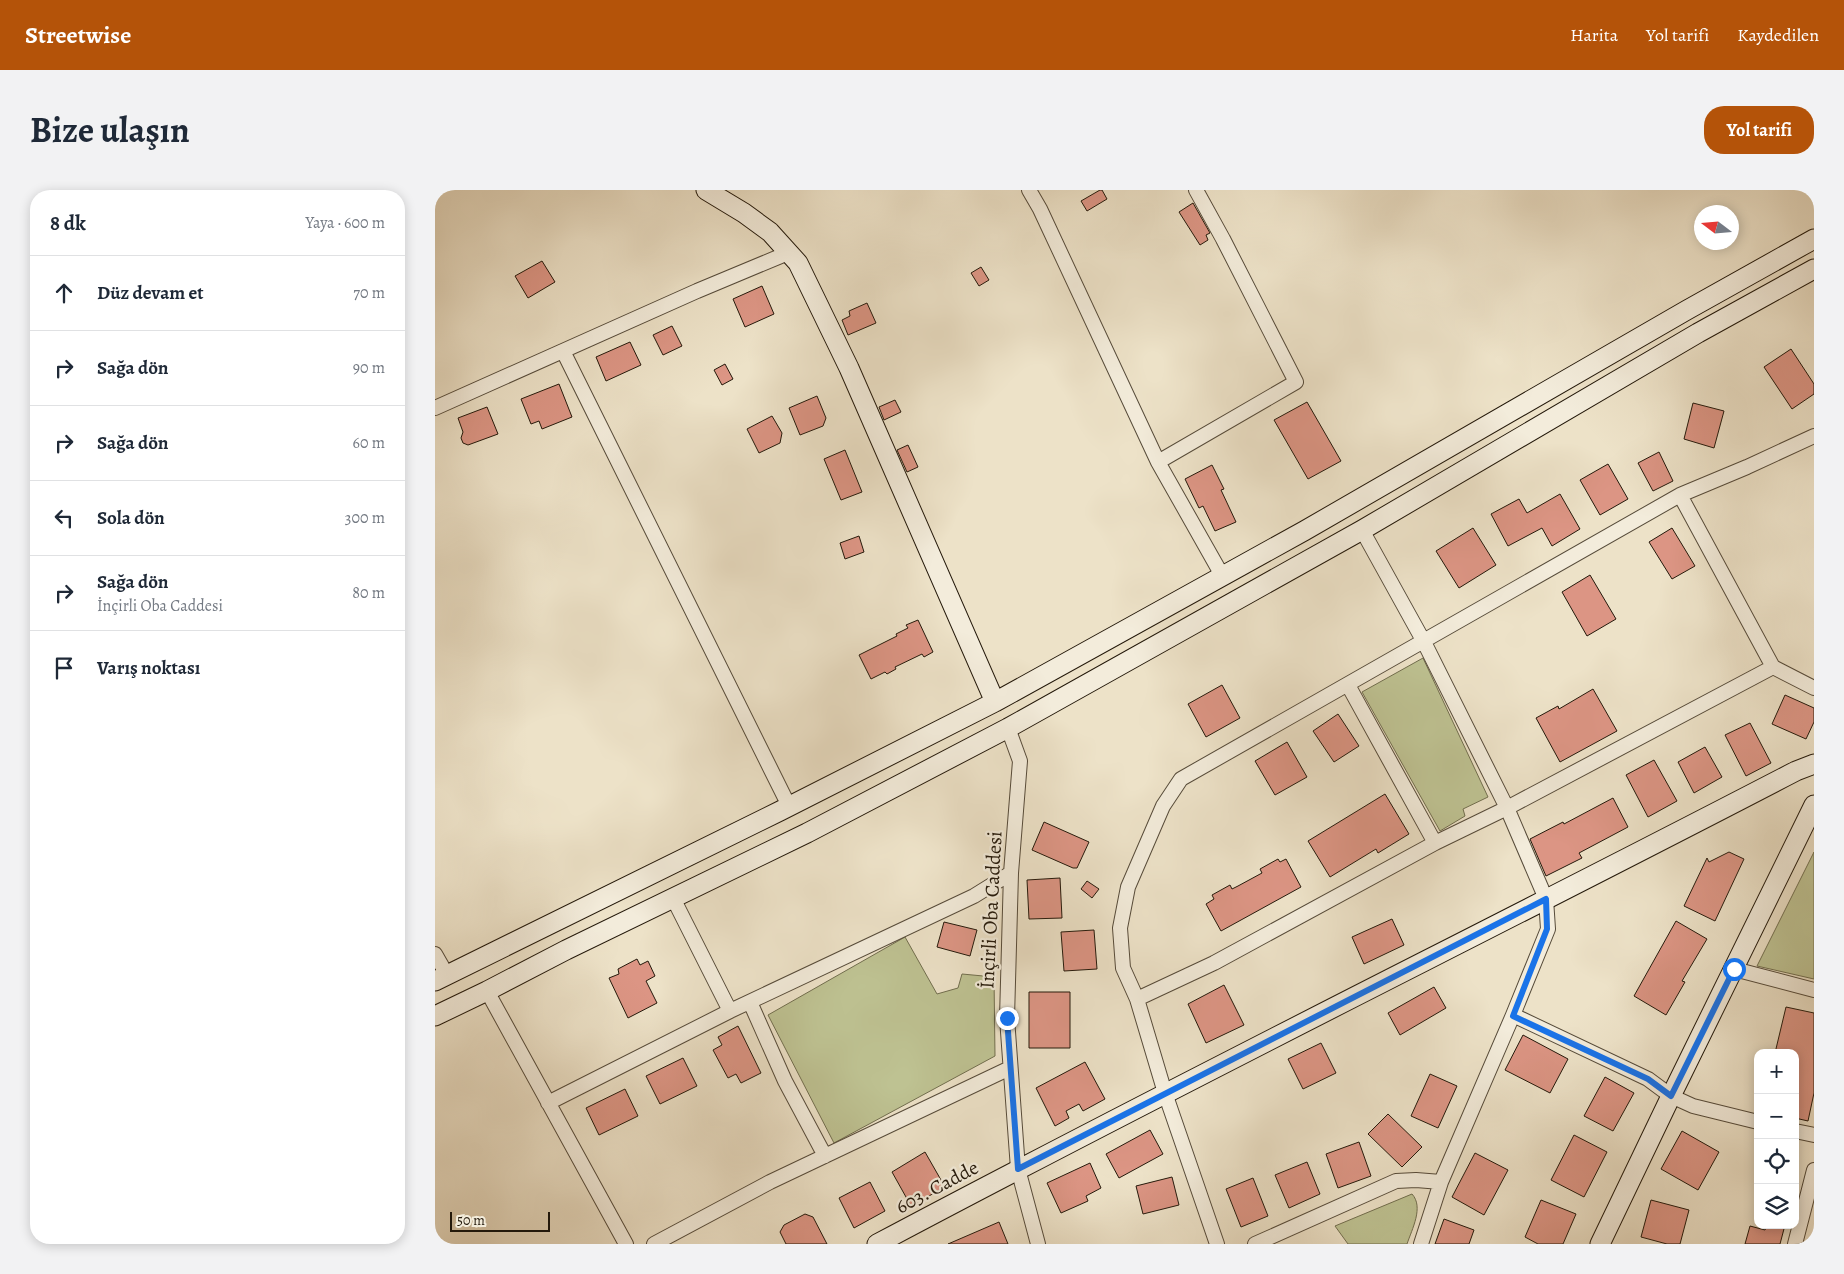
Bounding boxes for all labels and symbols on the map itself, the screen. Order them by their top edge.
north arrow [1694,205,1739,250]
street label: İnçirli Oba Caddesi [973,831,1009,989]
route start [1723,958,1746,981]
route end [996,1007,1019,1030]
street label: 603. Cadde [891,1154,983,1220]
scale bar [450,1209,550,1232]

